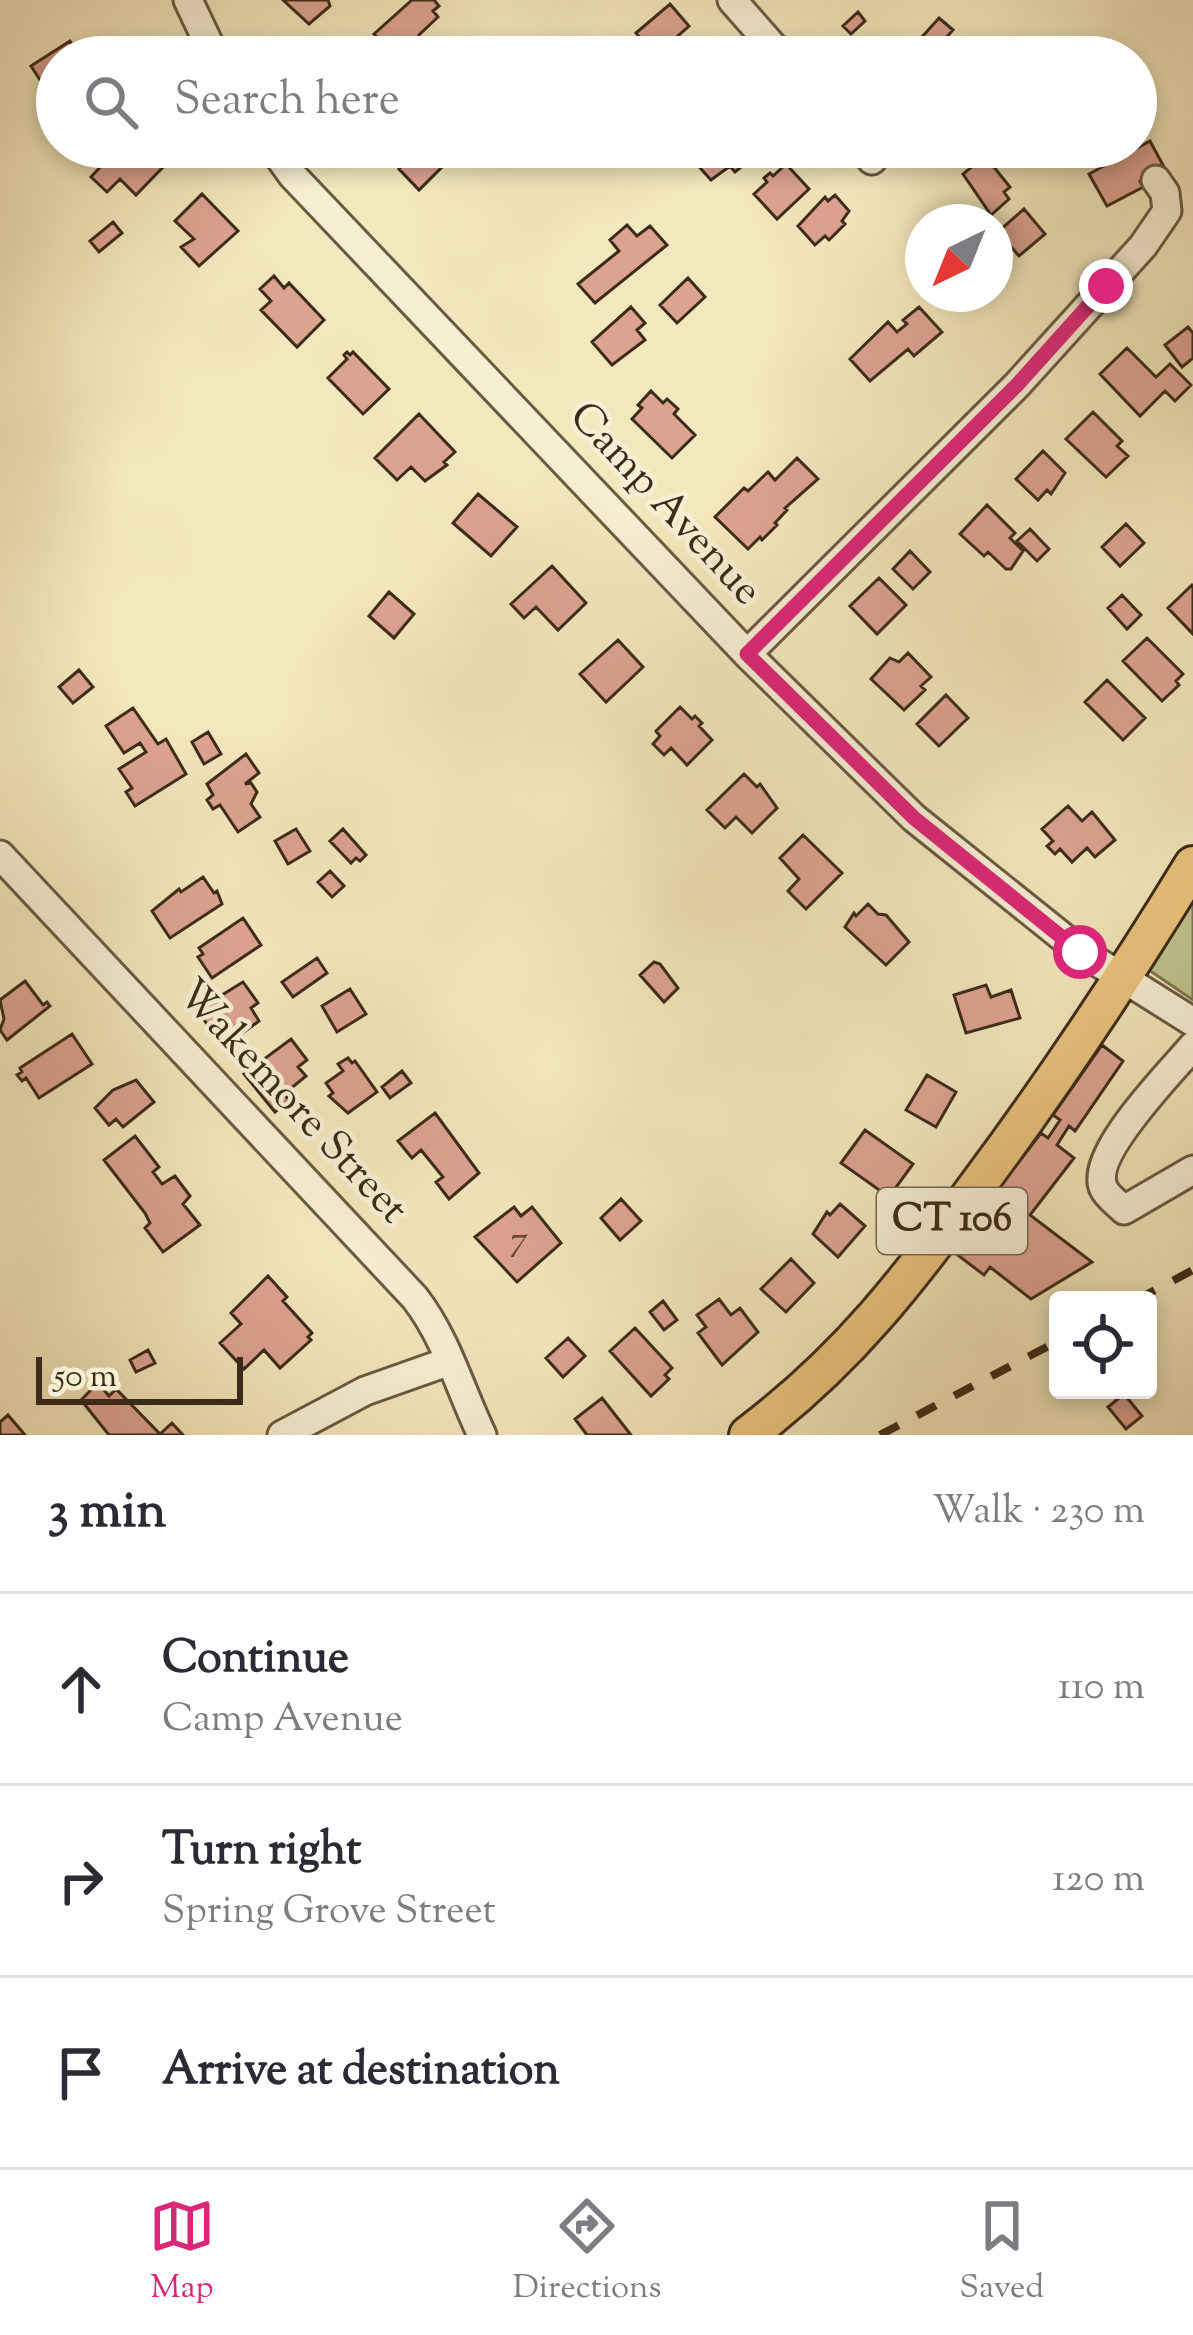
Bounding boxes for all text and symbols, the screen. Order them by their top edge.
search box [36,36,1157,168]
icon: search [78,69,144,135]
text: Search here [174,70,400,135]
north arrow [905,204,1013,312]
route end [1079,259,1133,313]
street label: Camp Avenue [554,390,774,620]
route start [1053,925,1107,979]
street label: Wakemore Street [162,967,420,1239]
road number: CT 106 [877,1188,1027,1254]
house number: 7 [510,1215,528,1267]
map controls [1049,1291,1157,1399]
button: locate [1049,1291,1157,1399]
scale bar [36,1351,243,1404]
text: 50 m [54,1354,117,1402]
text: 3 min [48,1477,166,1550]
text: Walk · 230 m [932,1485,1145,1541]
text: Continue [162,1628,349,1693]
icon: ahead [48,1656,114,1722]
text: 110 m [1058,1661,1145,1717]
text: Camp Avenue [162,1693,403,1749]
text: Turn right [162,1820,361,1885]
icon: right [48,1848,114,1914]
text: 120 m [1052,1853,1145,1909]
text: Spring Grove Street [162,1885,496,1941]
icon: arrive [48,2040,114,2106]
text: Arrive at destination [162,2040,560,2105]
tab: Map [149,2193,215,2313]
tab: Directions [513,2193,662,2313]
tab: Saved [959,2193,1044,2313]

